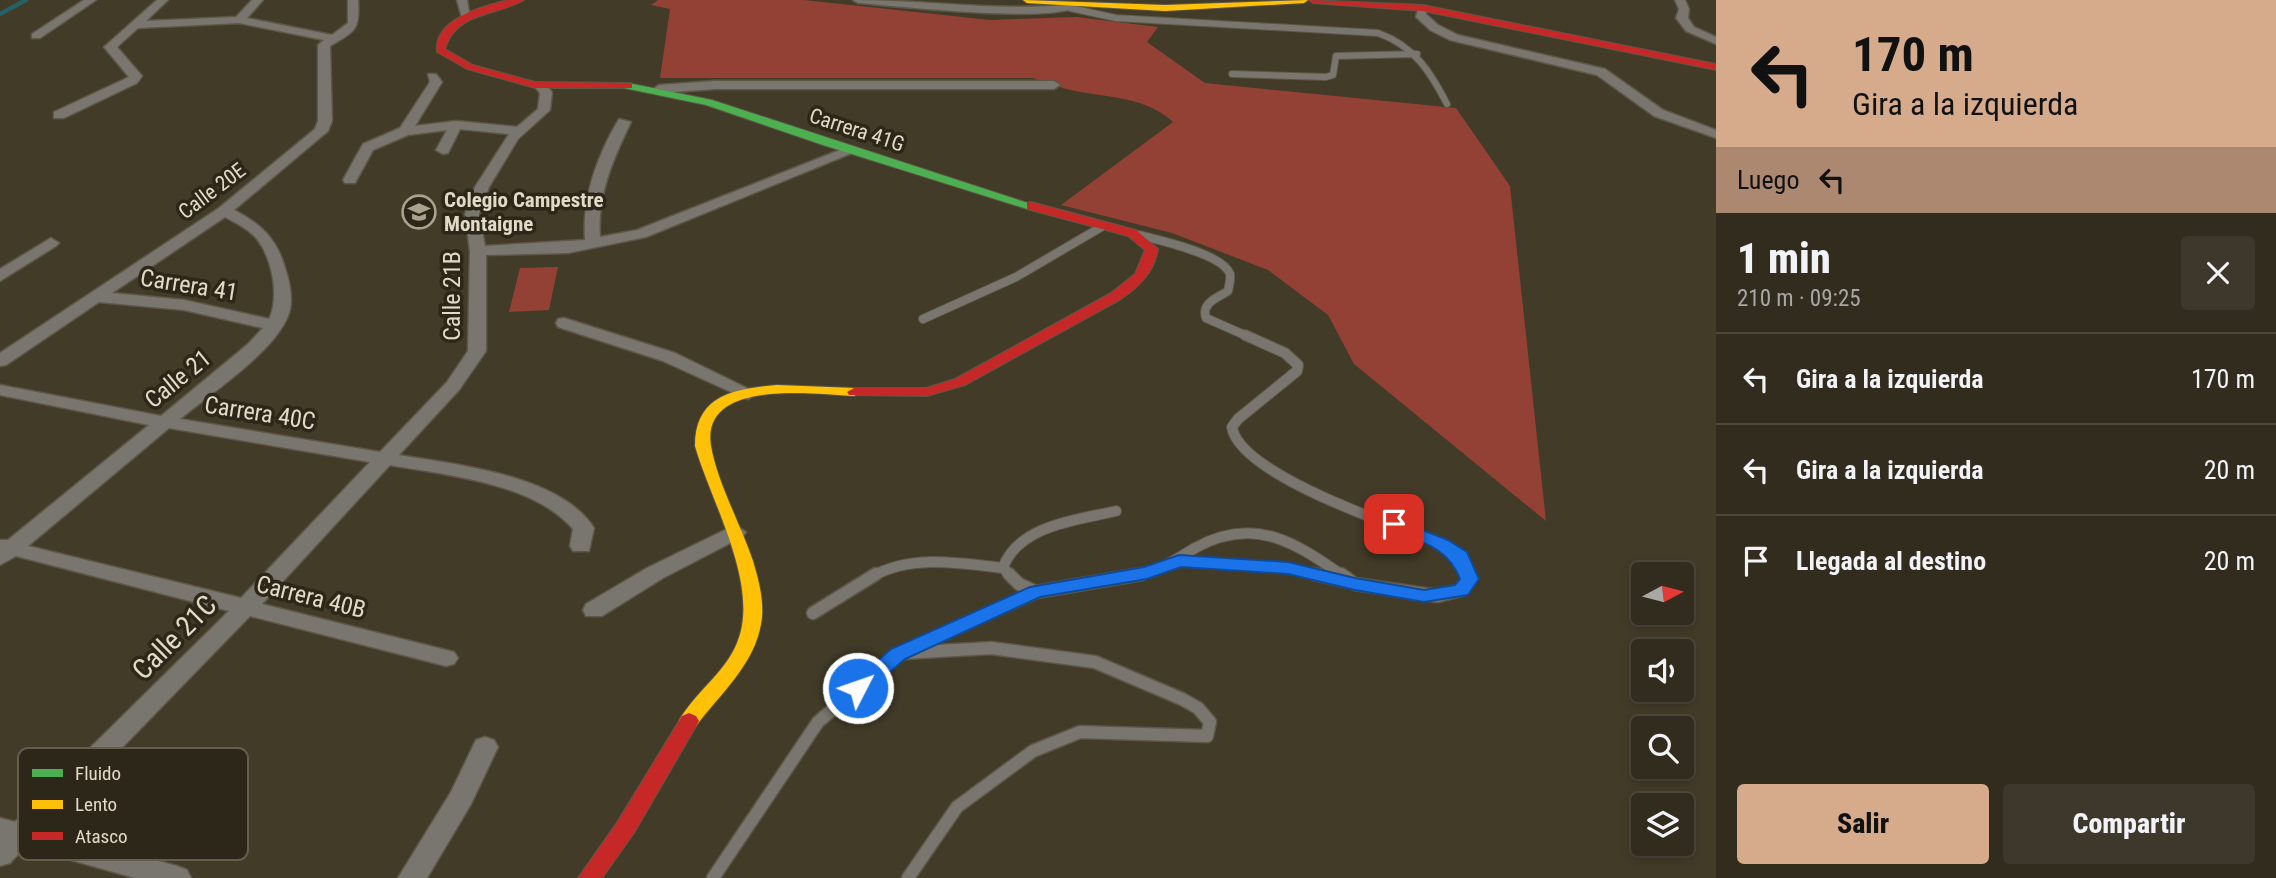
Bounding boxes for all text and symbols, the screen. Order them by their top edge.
text: 170 m [1852,26,1974,83]
icon: left [1737,28,1828,119]
text: Gira a la izquierda [1852,85,2078,123]
street label: Carrera 41G [806,103,908,157]
street label: Calle 20E [174,158,250,224]
icon: left [1813,161,1851,199]
text: Luego [1737,165,1799,195]
place label: Colegio Campestre Montaigne [444,188,604,236]
school or university icon: Colegio Campestre Montaigne [400,193,438,231]
text: 1 min [1737,234,1831,283]
button: close [2181,236,2255,310]
street label: Calle 21B [438,251,466,341]
street label: Carrera 41 [138,263,240,307]
text: 210 m · 09:25 [1737,285,1861,312]
street label: Calle 21 [139,344,217,414]
icon: left [1737,360,1775,398]
text: Gira a la izquierda [1796,364,1984,394]
text: 170 m [2191,364,2255,394]
street label: Carrera 40C [203,390,317,436]
icon: left [1737,451,1775,489]
text: Gira a la izquierda [1796,455,1984,485]
text: 20 m [2204,455,2255,485]
pin [1364,494,1424,554]
icon: arrive [1375,505,1413,543]
icon: arrive [1737,542,1775,580]
text: Llegada al destino [1796,546,1986,576]
text: 20 m [2204,546,2255,576]
north arrow [1631,562,1694,625]
map controls [1631,562,1694,856]
street label: Carrera 40B [254,570,368,624]
street label: Calle 21C [125,588,223,686]
button: sound [1631,639,1694,702]
position arrow [821,651,895,725]
button: search [1631,716,1694,779]
legend [18,748,248,860]
text: Fluido [75,762,121,785]
button: Salir [1737,784,1989,864]
button: Compartir [2003,784,2255,864]
text: Lento [75,793,117,816]
button: layers [1631,793,1694,856]
text: Atasco [75,825,128,848]

